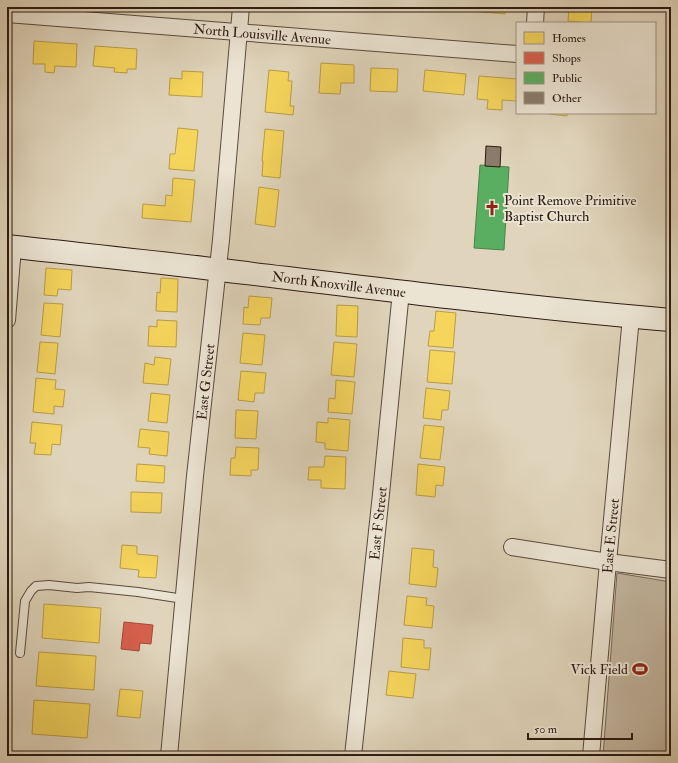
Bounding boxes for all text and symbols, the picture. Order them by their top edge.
street label: North Louisville Avenue [193,21,332,48]
legend [516,22,656,114]
text: Homes [552,31,586,46]
text: Shops [552,51,581,66]
text: Public [552,71,582,86]
text: Other [552,91,582,106]
place label: Point Remove Primitive Baptist Church [504,192,636,226]
church icon: Point Remove Primitive Baptist Church [483,199,501,217]
street label: North Knoxville Avenue [271,268,407,301]
street label: East G Street [193,342,219,421]
street label: East F Street [366,485,391,561]
street label: East E Street [599,497,623,574]
sports icon: Vick Field [631,660,649,678]
place label: Vick Field [571,661,628,678]
scale bar [528,715,632,741]
text: 50 m [534,722,558,737]

